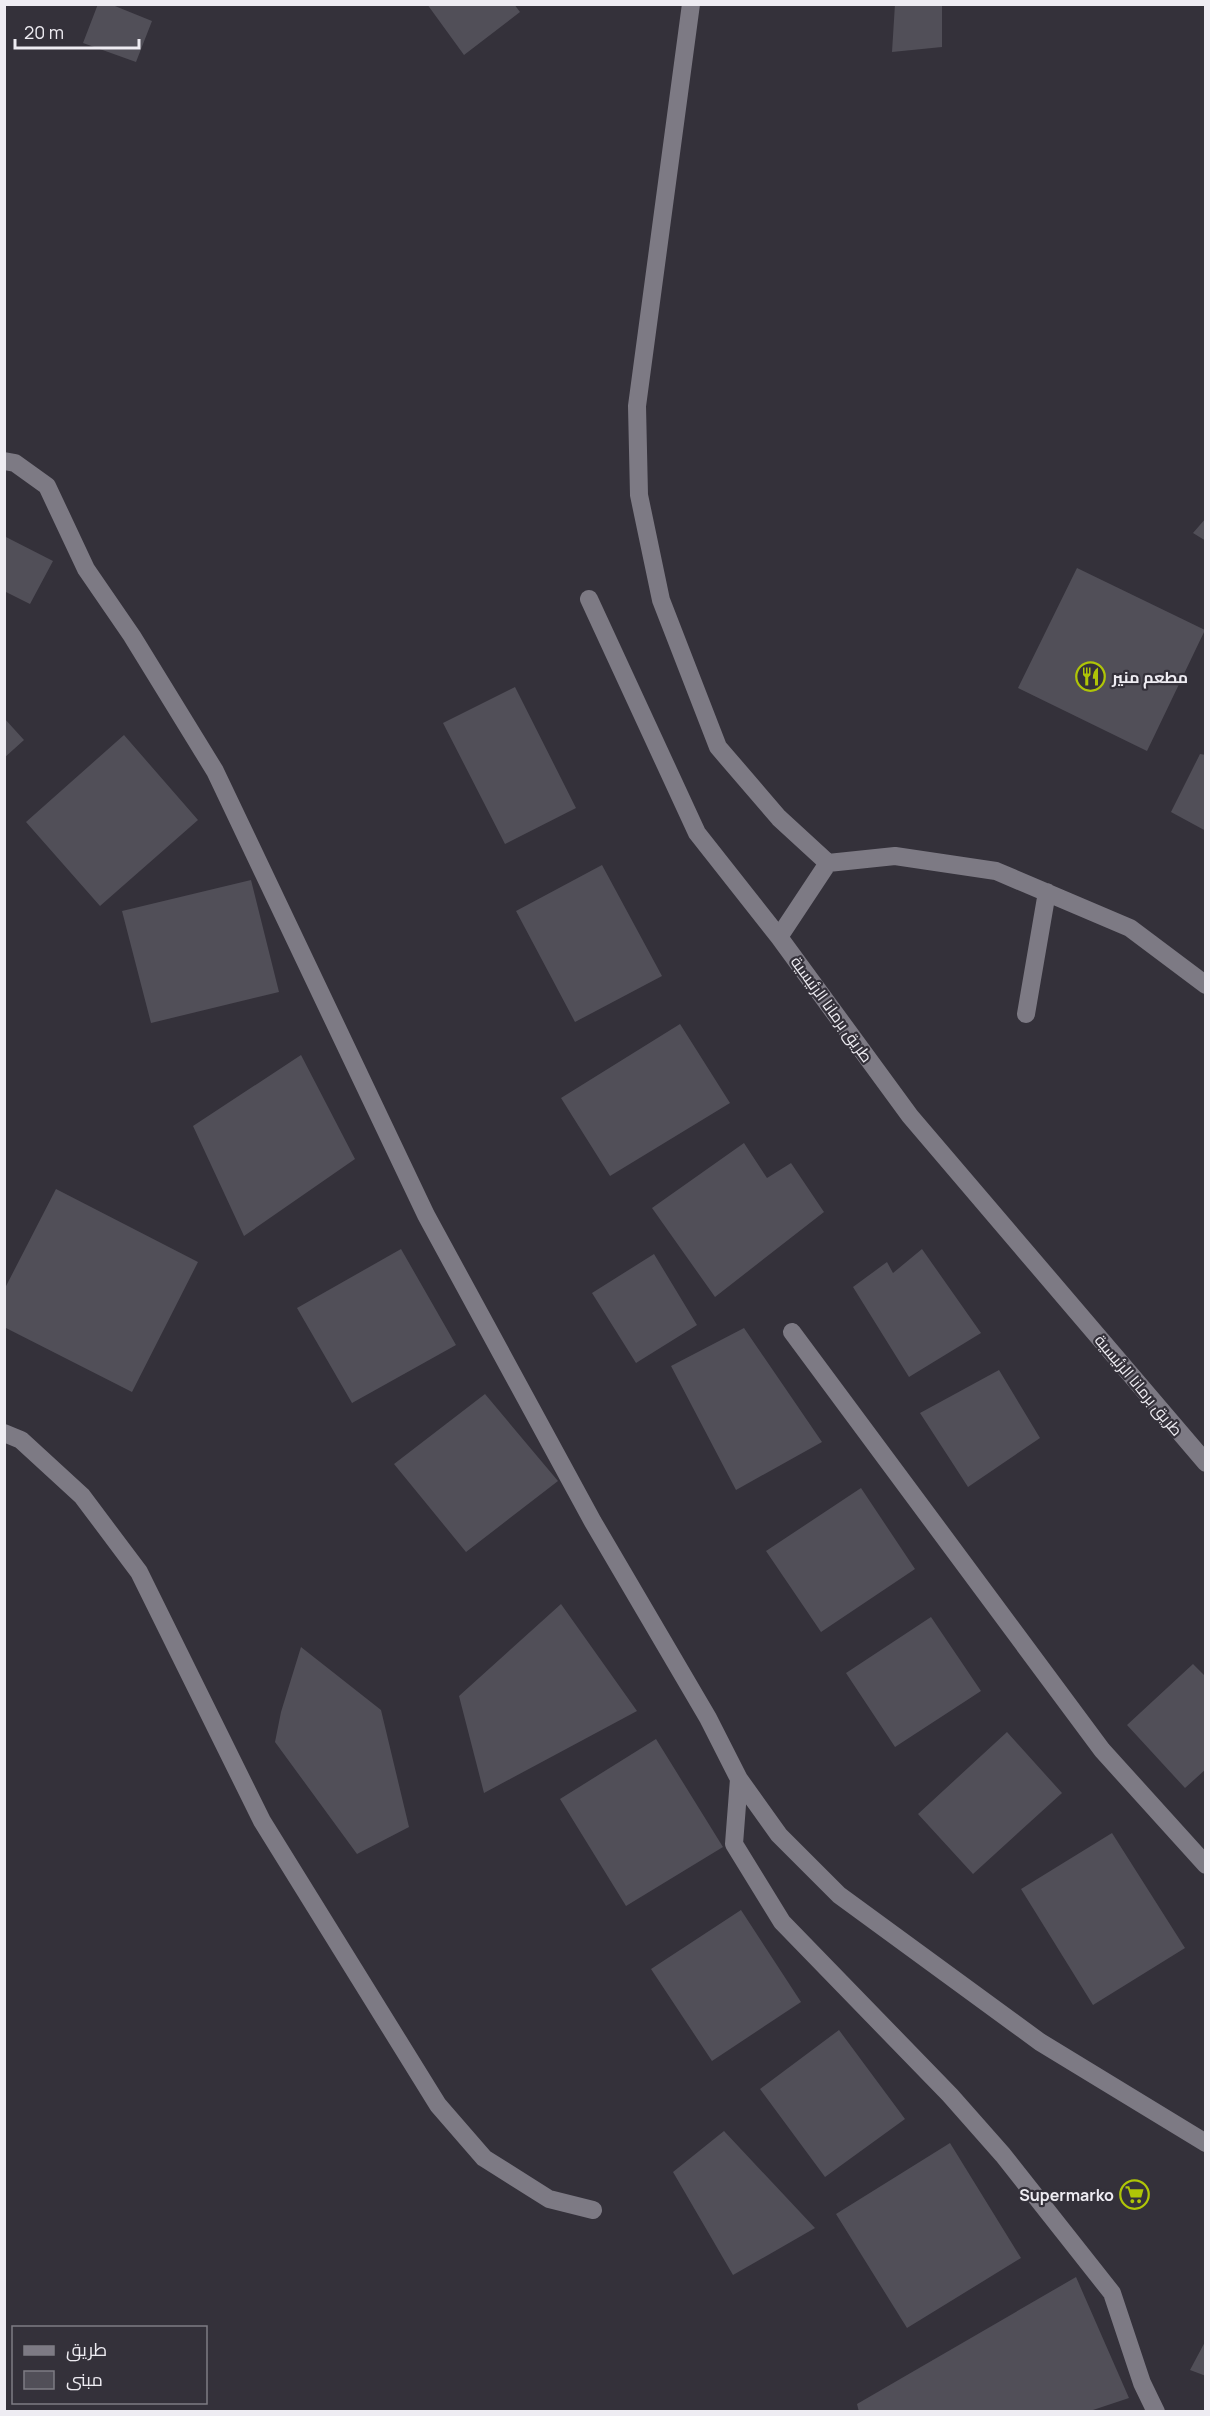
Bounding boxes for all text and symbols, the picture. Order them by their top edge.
scale bar [15,12,140,50]
text: 20 m [24,20,64,44]
restaurant icon: مطعم منير [1075,661,1107,693]
place label: مطعم منير [1111,666,1188,689]
street label: طريق برمانا الرئيسية [786,951,878,1067]
street label: طريق برمانا الرئيسية [1090,1330,1188,1440]
supermarket icon: Supermarko [1119,2179,1151,2211]
place label: Supermarko [1019,2184,1114,2206]
legend [12,2326,207,2404]
text: طريق [66,2337,107,2362]
text: مبنى [66,2367,103,2391]

